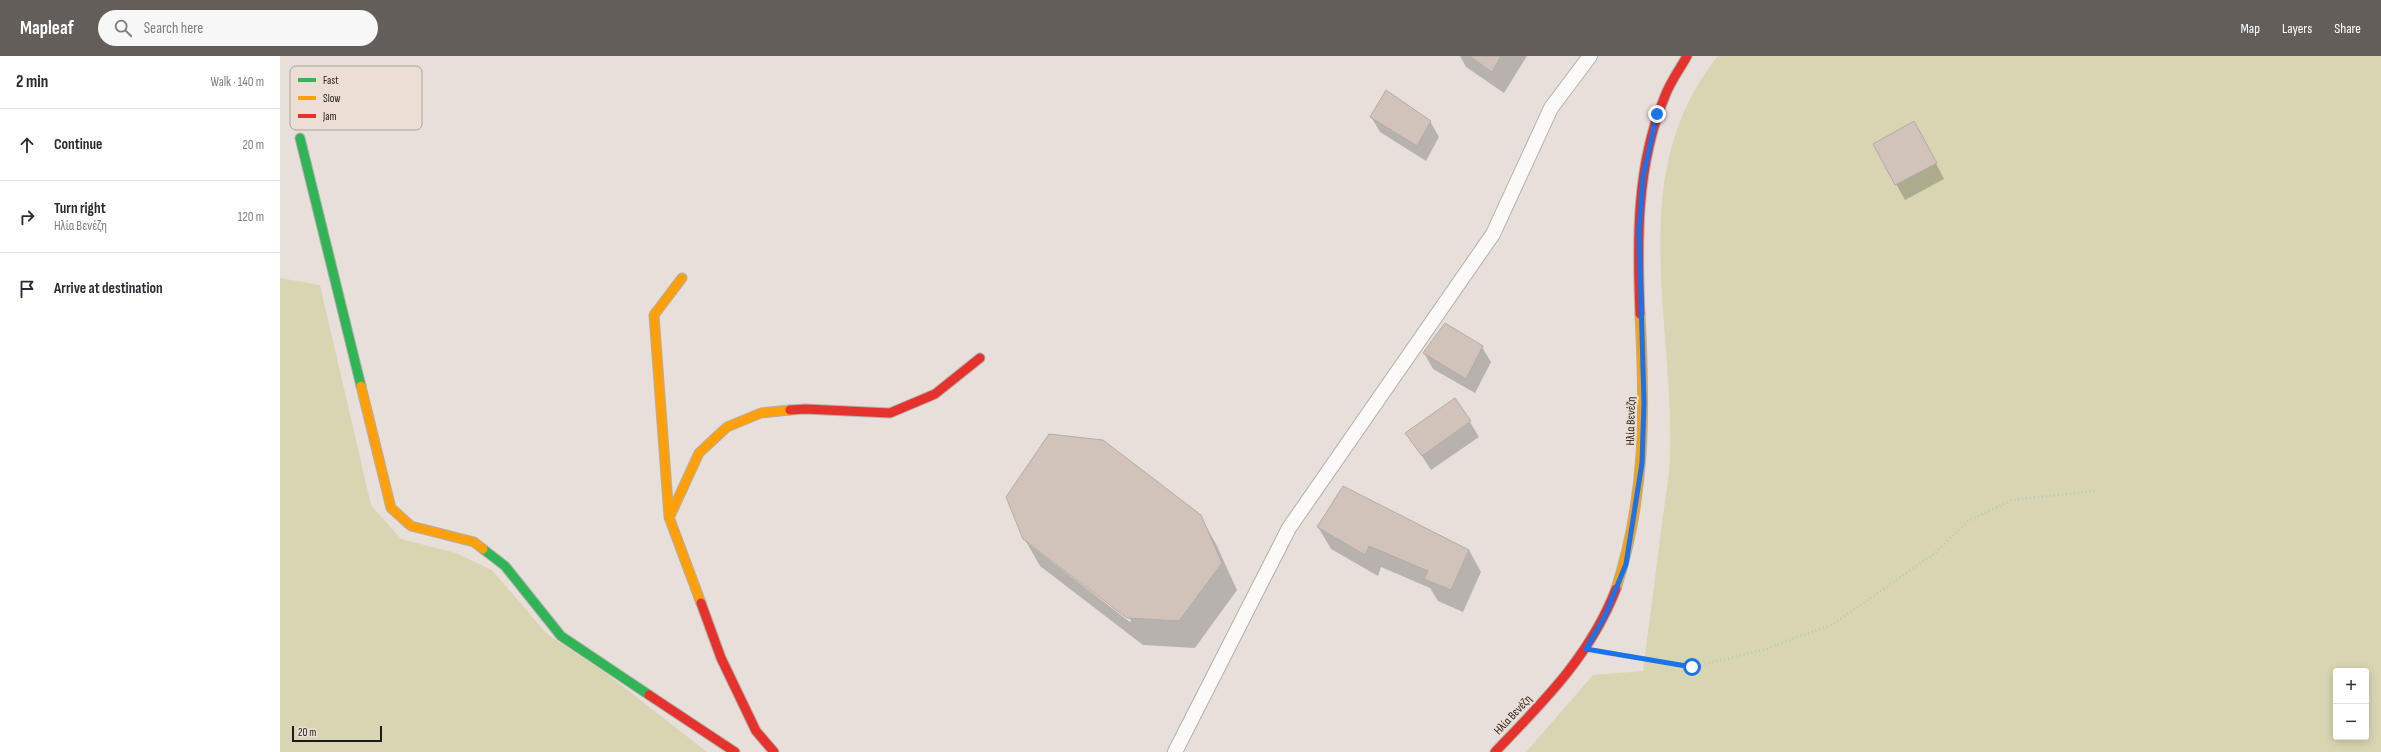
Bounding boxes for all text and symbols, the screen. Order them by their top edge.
search box [98,10,378,46]
text: Mapleaf [20,17,74,40]
icon: search [112,17,134,39]
text: Search here [144,19,203,38]
text: Map [2240,20,2260,37]
text: Layers [2282,20,2312,37]
text: Share [2334,20,2361,37]
legend [290,66,422,130]
text: 2 min [16,72,48,92]
text: Walk · 140 m [211,74,264,90]
text: Fast [323,74,339,87]
text: Slow [323,92,340,105]
route end [1648,105,1666,123]
text: Jam [322,110,337,123]
icon: ahead [16,134,38,156]
text: Continue [54,135,103,154]
text: 20 m [242,137,264,153]
text: Turn right [54,199,106,218]
icon: right [16,206,38,228]
text: 120 m [238,209,264,225]
text: Ηλία Βενέζη [54,218,107,234]
icon: arrive [16,278,38,300]
text: Arrive at destination [54,279,163,298]
street label: Ηλία Βενέζη [1623,396,1639,446]
route start [1683,658,1701,676]
map controls [2333,668,2369,740]
button: + [2333,668,2369,704]
street label: Ηλία Βενέζη [1491,692,1535,738]
button: − [2333,704,2369,740]
scale bar [292,724,382,743]
text: 20 m [298,726,316,739]

